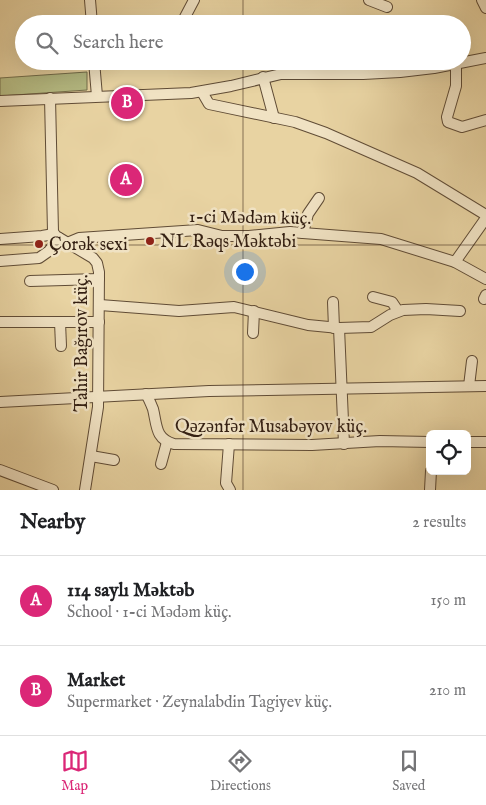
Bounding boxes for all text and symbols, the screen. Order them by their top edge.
search box [15,15,471,70]
icon: search [33,29,61,57]
text: Search here [73,31,164,55]
pin: B [111,84,143,122]
pin: A [110,161,142,199]
street label: 1-ci Mədəm küç. [189,206,311,231]
place label: NL Rəqs Məktəbi [160,231,296,254]
place label: Çorək sexi [49,234,128,257]
marker: NL Rəqs Məktəbi [144,235,156,247]
marker: Çorək sexi [33,238,45,250]
your location [232,259,258,285]
street label: Tahir Bağırov küç. [71,274,94,412]
street label: Qəzənfər Musabəyov küç. [175,416,367,439]
map controls [426,430,471,475]
button: locate [426,430,471,475]
text: Nearby [20,509,85,536]
text: 2 results [412,513,466,533]
text: 114 saylı Məktəb [67,579,195,603]
text: A [31,591,41,611]
text: 150 m [431,591,466,611]
text: School · 1-ci Mədəm küç. [67,603,231,623]
text: Market [67,669,125,693]
text: B [31,681,41,701]
text: 210 m [429,681,466,701]
text: Supermarket · Zeynalabdin Tagiyev küç. [67,693,332,713]
tab: Map [61,747,89,795]
tab: Directions [210,747,271,795]
tab: Saved [392,747,425,795]

